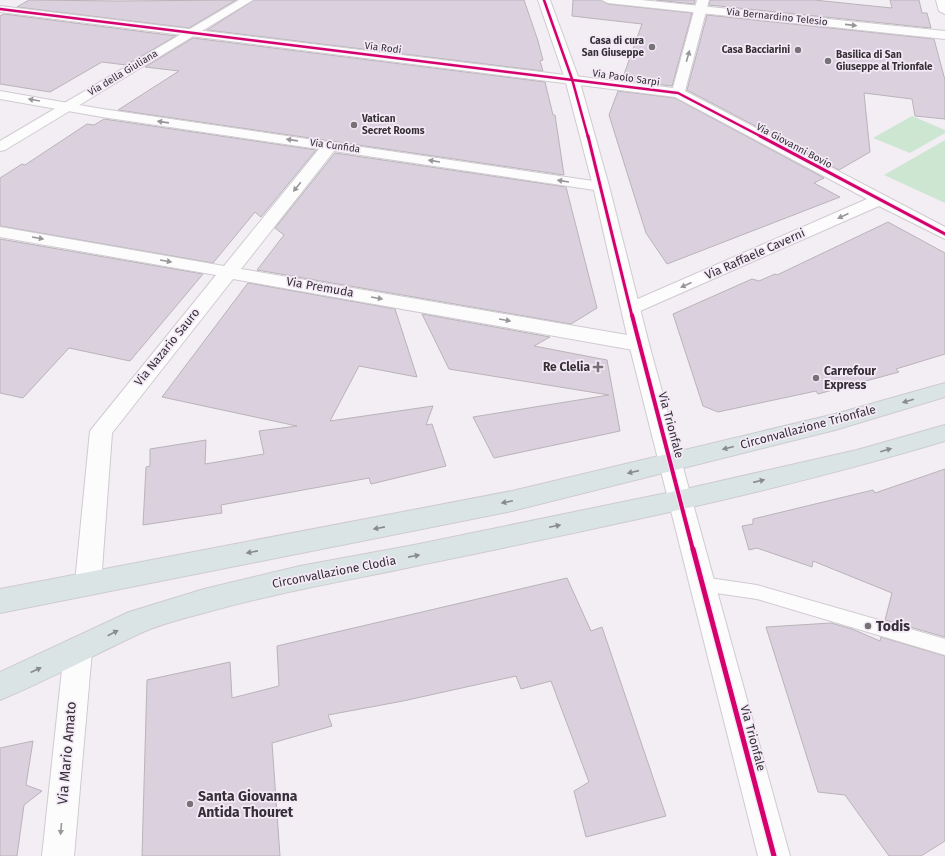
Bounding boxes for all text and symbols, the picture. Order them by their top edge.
street label: Via Bernardino Telesio [726,6,828,28]
one-way arrow [845,22,857,28]
place label: Casa di cura San Giuseppe [582,35,645,59]
street label: Via Rodi [364,40,402,56]
marker: Casa di cura San Giuseppe [647,42,657,52]
place label: Casa Bacciarini [722,44,790,56]
marker: Casa Bacciarini [793,45,803,55]
street label: Via della Giuliana [86,47,160,99]
one-way arrow [685,49,691,61]
place label: Basilica di San Giuseppe al Trionfale [836,49,933,73]
marker: Basilica di San Giuseppe al Trionfale [823,56,833,66]
street label: Via Paolo Sarpi [592,67,661,89]
one-way arrow [28,97,40,103]
place label: Vatican Secret Rooms [361,113,425,137]
one-way arrow [157,119,169,125]
marker: Vatican Secret Rooms [349,120,359,130]
street label: Via Giovanni Bovio [754,121,834,171]
one-way arrow [286,137,298,143]
street label: Via Cunfida [309,137,361,155]
one-way arrow [428,158,440,164]
one-way arrow [557,178,569,184]
one-way arrow [293,181,301,192]
one-way arrow [836,213,848,219]
street label: Via Raffaele Caverni [703,226,807,282]
one-way arrow [32,236,45,242]
one-way arrow [160,258,173,264]
street label: Via Premuda [285,274,355,300]
one-way arrow [680,282,691,288]
one-way arrow [371,295,383,301]
street label: Via Nazario Sauro [131,305,203,389]
one-way arrow [499,317,511,323]
place label: Re Clelia [543,360,590,374]
marker: Re Clelia [593,362,603,372]
place label: Carrefour Express [824,364,876,392]
marker: Carrefour Express [811,373,821,383]
street label: Via Trionfale [655,390,687,460]
one-way arrow [901,398,913,404]
street label: Circonvallazione Trionfale [739,402,877,452]
one-way arrow [722,446,734,452]
one-way arrow [880,447,892,453]
one-way arrow [627,470,639,476]
one-way arrow [753,478,766,484]
one-way arrow [501,500,513,506]
one-way arrow [549,523,561,529]
one-way arrow [373,525,386,531]
one-way arrow [246,549,258,555]
street label: Circonvallazione Clodia [271,553,397,591]
one-way arrow [408,553,420,559]
place label: Todis [876,618,910,635]
marker: Todis [863,621,873,631]
one-way arrow [107,630,119,636]
one-way arrow [30,667,42,673]
street label: Via Mario Amato [54,701,80,805]
street label: Via Trionfale [737,703,769,773]
place label: Santa Giovanna Antida Thouret [197,788,298,821]
marker: Santa Giovanna Antida Thouret [185,799,195,809]
one-way arrow [57,823,64,835]

